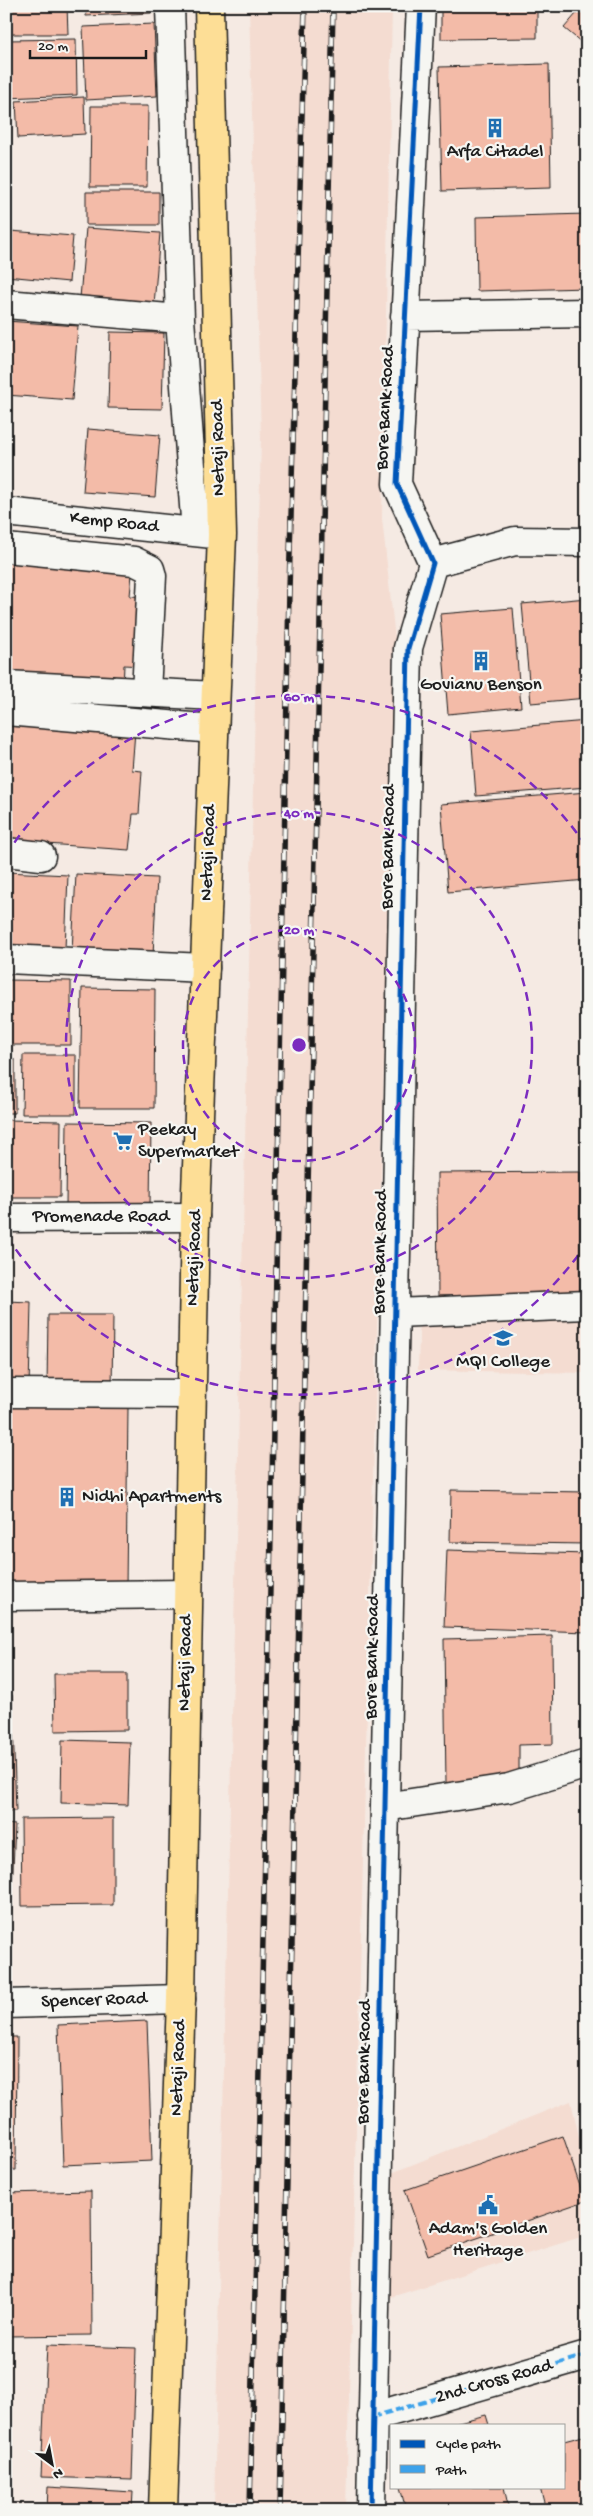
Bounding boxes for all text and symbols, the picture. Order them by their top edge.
scale bar [30,28,146,60]
text: 20 m [38,38,68,56]
building icon: Arfa Citadel [484,117,506,139]
place label: Arfa Citadel [447,141,543,164]
street label: Bore Bank Road [371,343,401,472]
street label: Netaji Road [207,398,231,496]
street label: Kemp Road [68,507,161,539]
building icon: Govianu Benson [470,650,492,672]
place label: Govianu Benson [420,674,542,697]
text: 60 m [284,689,315,707]
street label: Bore Bank Road [376,783,402,910]
street label: Netaji Road [196,803,222,901]
text: 40 m [283,805,314,823]
text: 20 m [284,922,314,940]
centre of rings [290,1036,308,1054]
place label: Peekay Supermarket [137,1119,241,1164]
supermarket icon: Peekay Supermarket [112,1130,134,1152]
street label: Bore Bank Road [368,1188,394,1315]
street label: Promenade Road [32,1206,171,1229]
street label: Netaji Road [182,1208,208,1306]
school or university icon: MQI College [492,1327,514,1349]
place label: MQI College [456,1351,550,1374]
building icon: Nidhi Apartments [56,1486,78,1508]
place label: Nidhi Apartments [82,1486,222,1509]
street label: Bore Bank Road [360,1593,386,1720]
street label: Netaji Road [174,1613,198,1711]
street label: Spencer Road [41,1988,149,2014]
street label: Bore Bank Road [352,1998,378,2125]
street label: Netaji Road [166,2018,192,2116]
public building icon: Adam's Golden Heritage [477,2194,499,2216]
place label: Adam's Golden Heritage [429,2218,547,2263]
street label: 2nd Cross Road [433,2354,557,2410]
legend [390,2424,566,2488]
text: Cycle path [436,2436,501,2454]
north arrow [28,2438,78,2488]
text: Path [435,2462,467,2480]
text: N [49,2463,66,2483]

